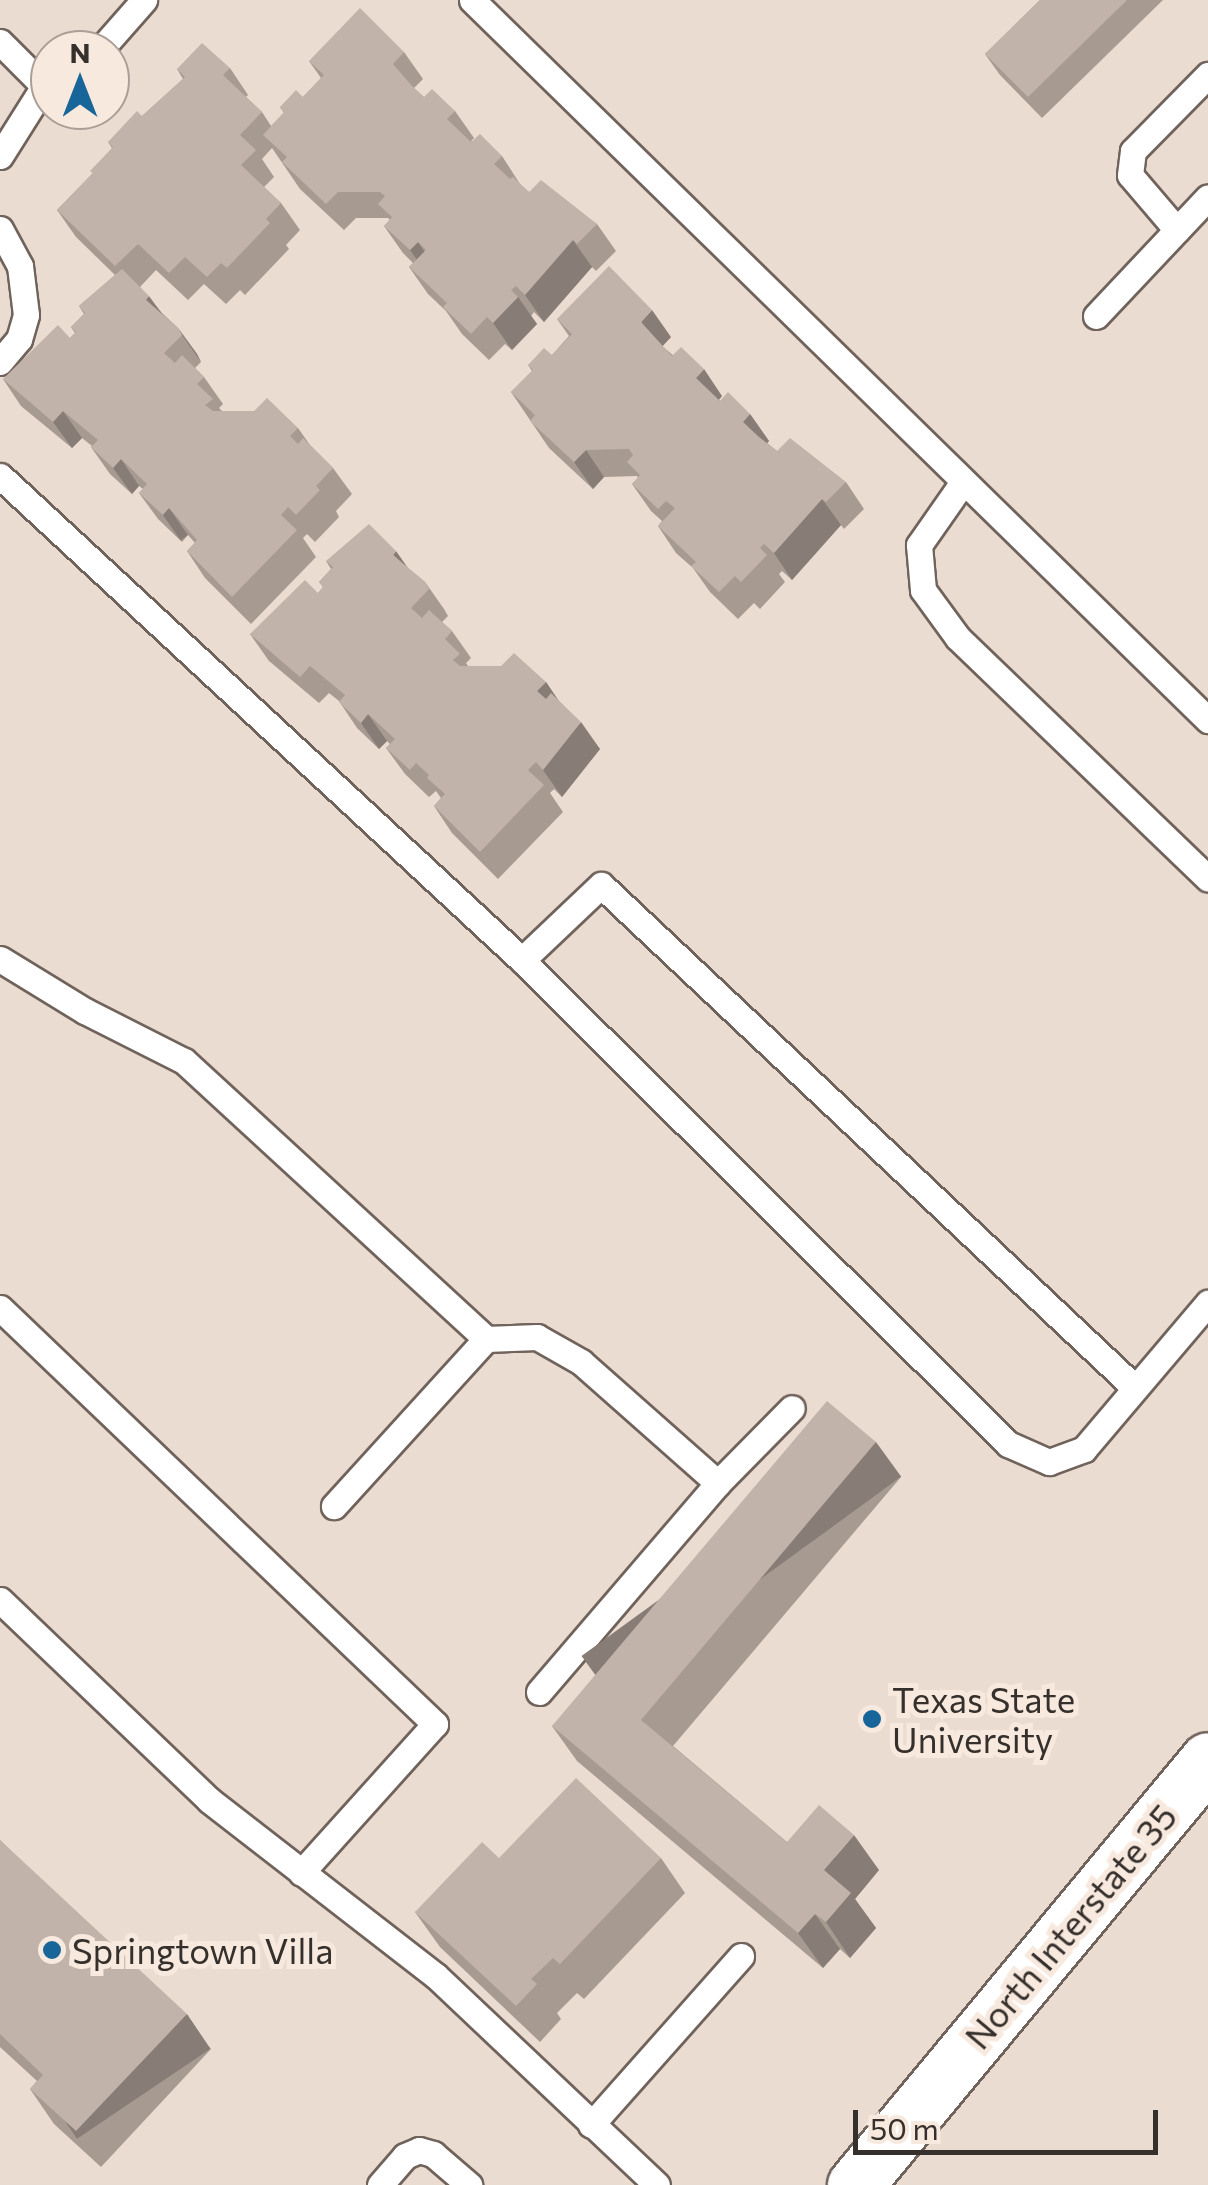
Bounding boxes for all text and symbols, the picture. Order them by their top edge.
north arrow [30,30,130,130]
text: N [70,35,91,69]
place label: Texas State University [892,1678,1075,1760]
marker: Texas State University [861,1708,883,1730]
street label: North Interstate 35 [956,1795,1184,2057]
place label: Springtown Villa [72,1929,334,1971]
marker: Springtown Villa [41,1939,63,1961]
scale bar [858,2090,1163,2152]
text: 50 m [870,2109,939,2146]

